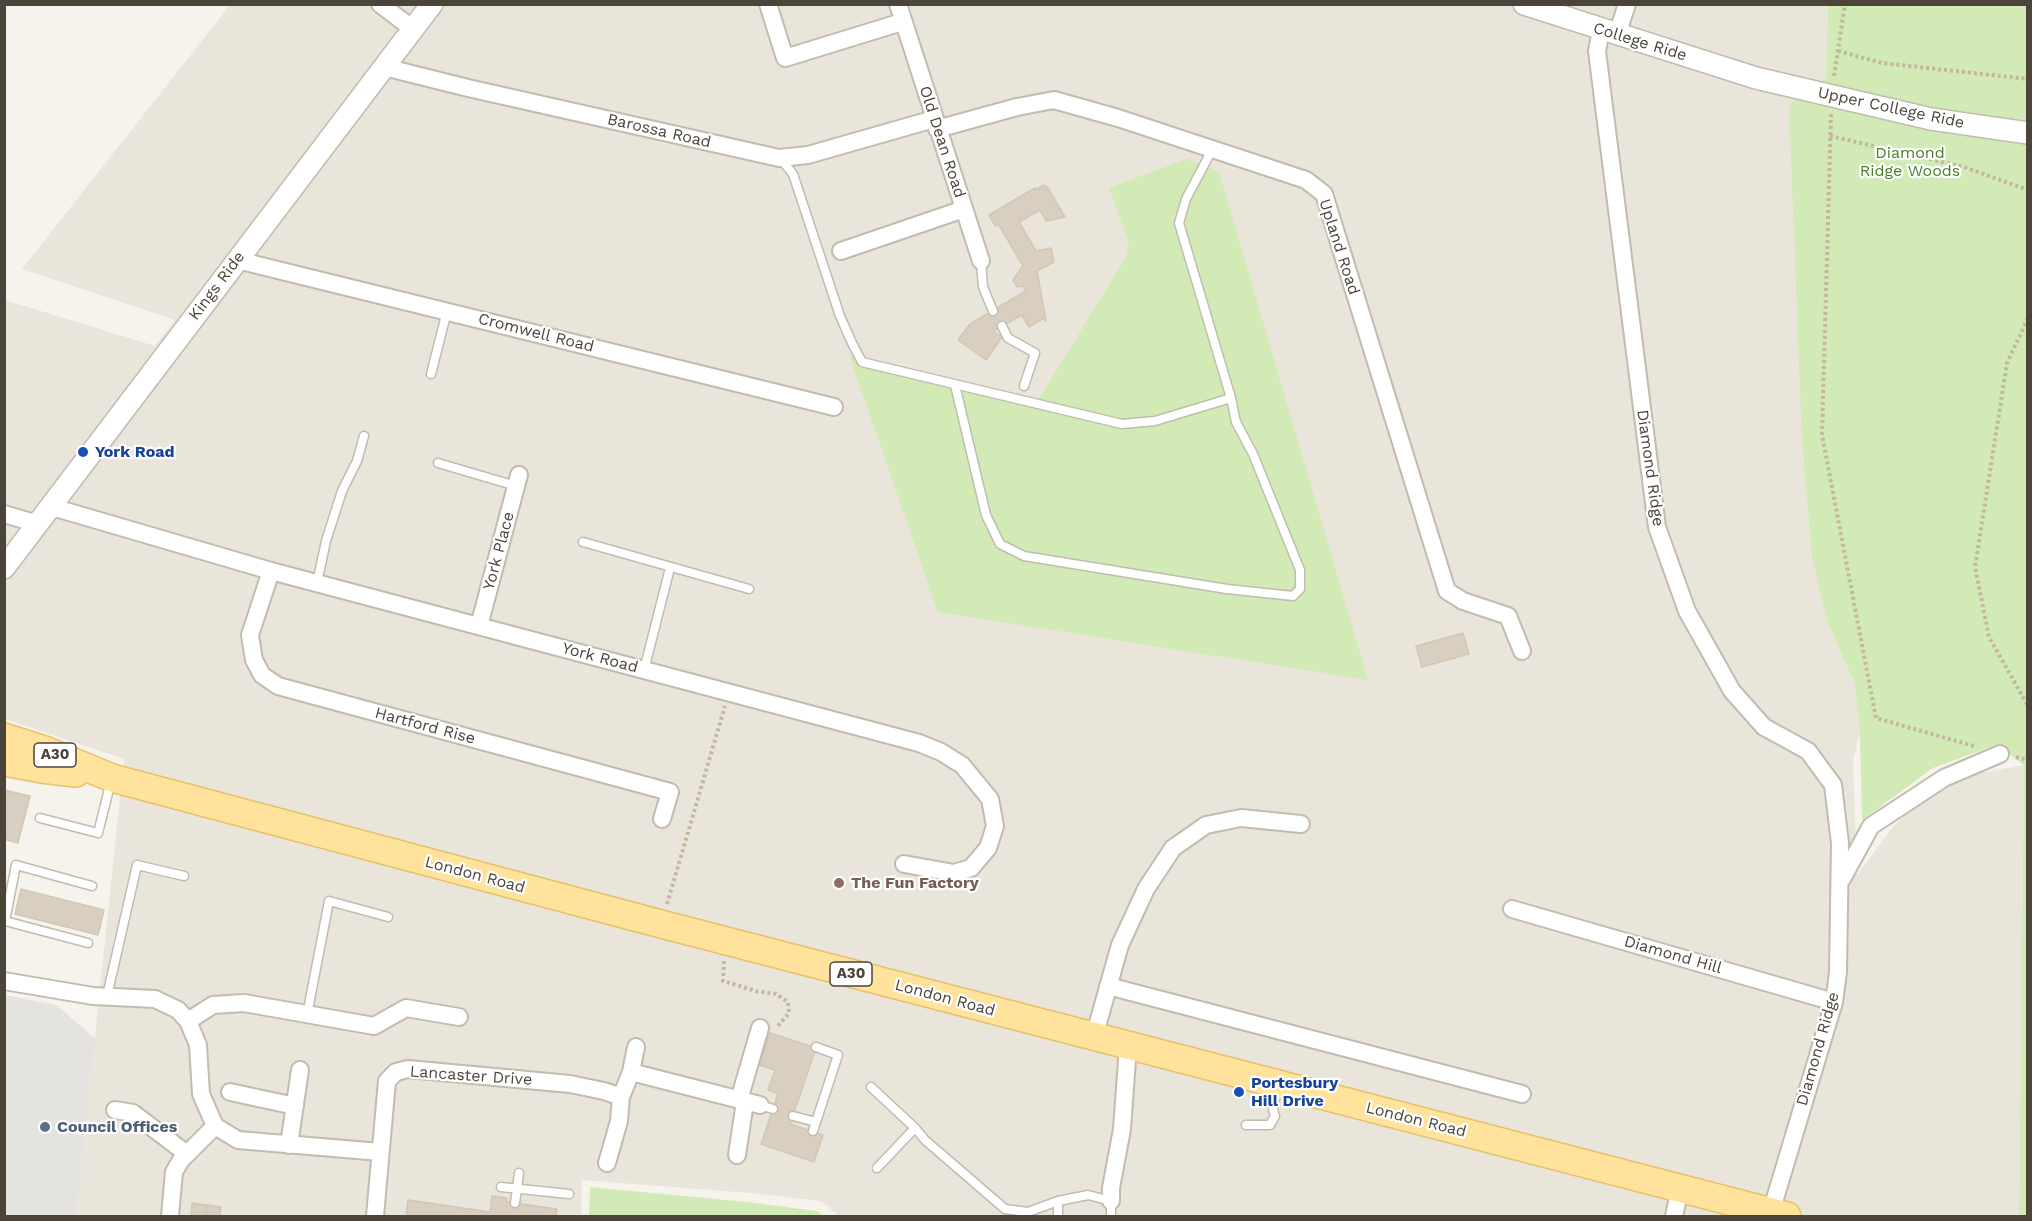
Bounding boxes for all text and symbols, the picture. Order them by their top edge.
street label: College Ride [1591,19,1689,65]
street label: Upper College Ride [1816,83,1966,133]
street label: Old Dean Road [915,84,969,200]
street label: Barossa Road [605,110,713,152]
park label: Diamond Ridge Woods [1860,143,1960,181]
street label: Upland Road [1314,197,1364,297]
street label: Kings Ride [185,248,249,324]
street label: Cromwell Road [476,309,596,357]
street label: Diamond Ridge [1632,408,1668,528]
place label: York Road [95,442,174,462]
marker: York Road [76,445,90,459]
street label: York Place [479,510,519,592]
street label: York Road [560,639,640,677]
street label: Hartford Rise [373,703,477,749]
road number: A30 [34,743,76,767]
street label: London Road [423,852,527,898]
place label: The Fun Factory [851,873,979,893]
marker: The Fun Factory [832,876,846,890]
street label: Diamond Hill [1622,932,1724,978]
road number: A30 [830,962,872,986]
street label: London Road [893,975,997,1021]
street label: Diamond Ridge [1793,990,1843,1108]
street label: Lancaster Drive [409,1062,533,1090]
place label: Portesbury Hill Drive [1251,1073,1338,1111]
marker: Portesbury Hill Drive [1232,1085,1246,1099]
street label: London Road [1364,1098,1468,1142]
place label: Council Offices [57,1117,177,1137]
marker: Council Offices [38,1120,52,1134]

